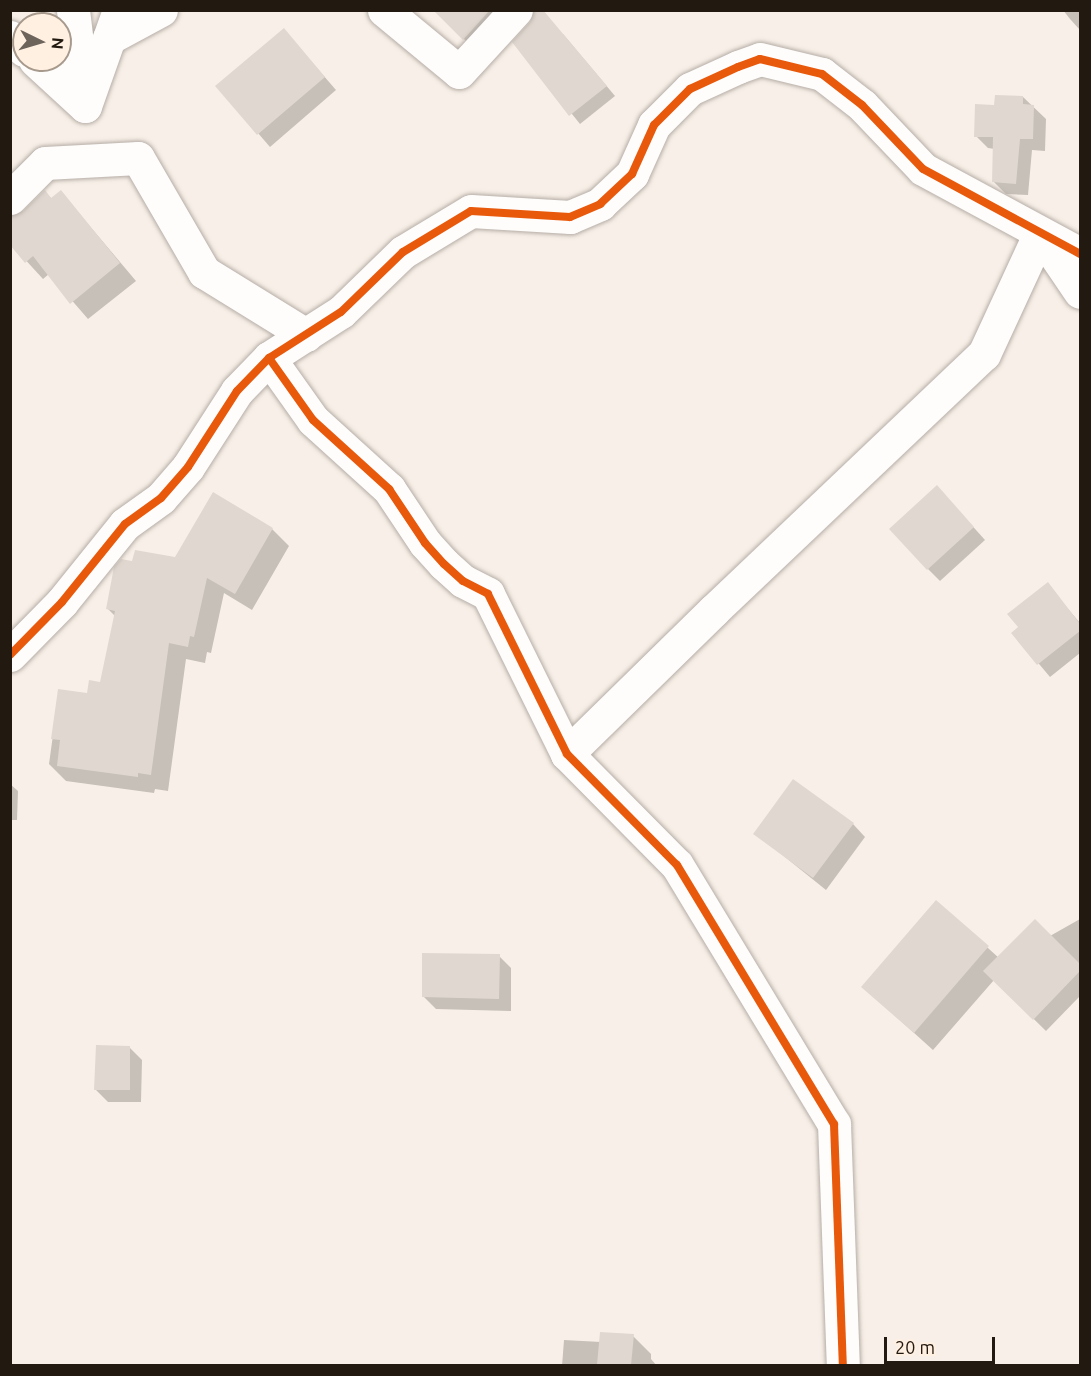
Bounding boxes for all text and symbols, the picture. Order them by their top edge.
north arrow [12,12,72,72]
text: N [48,37,67,50]
scale bar [887,1325,998,1363]
text: 20 m [895,1337,935,1357]

